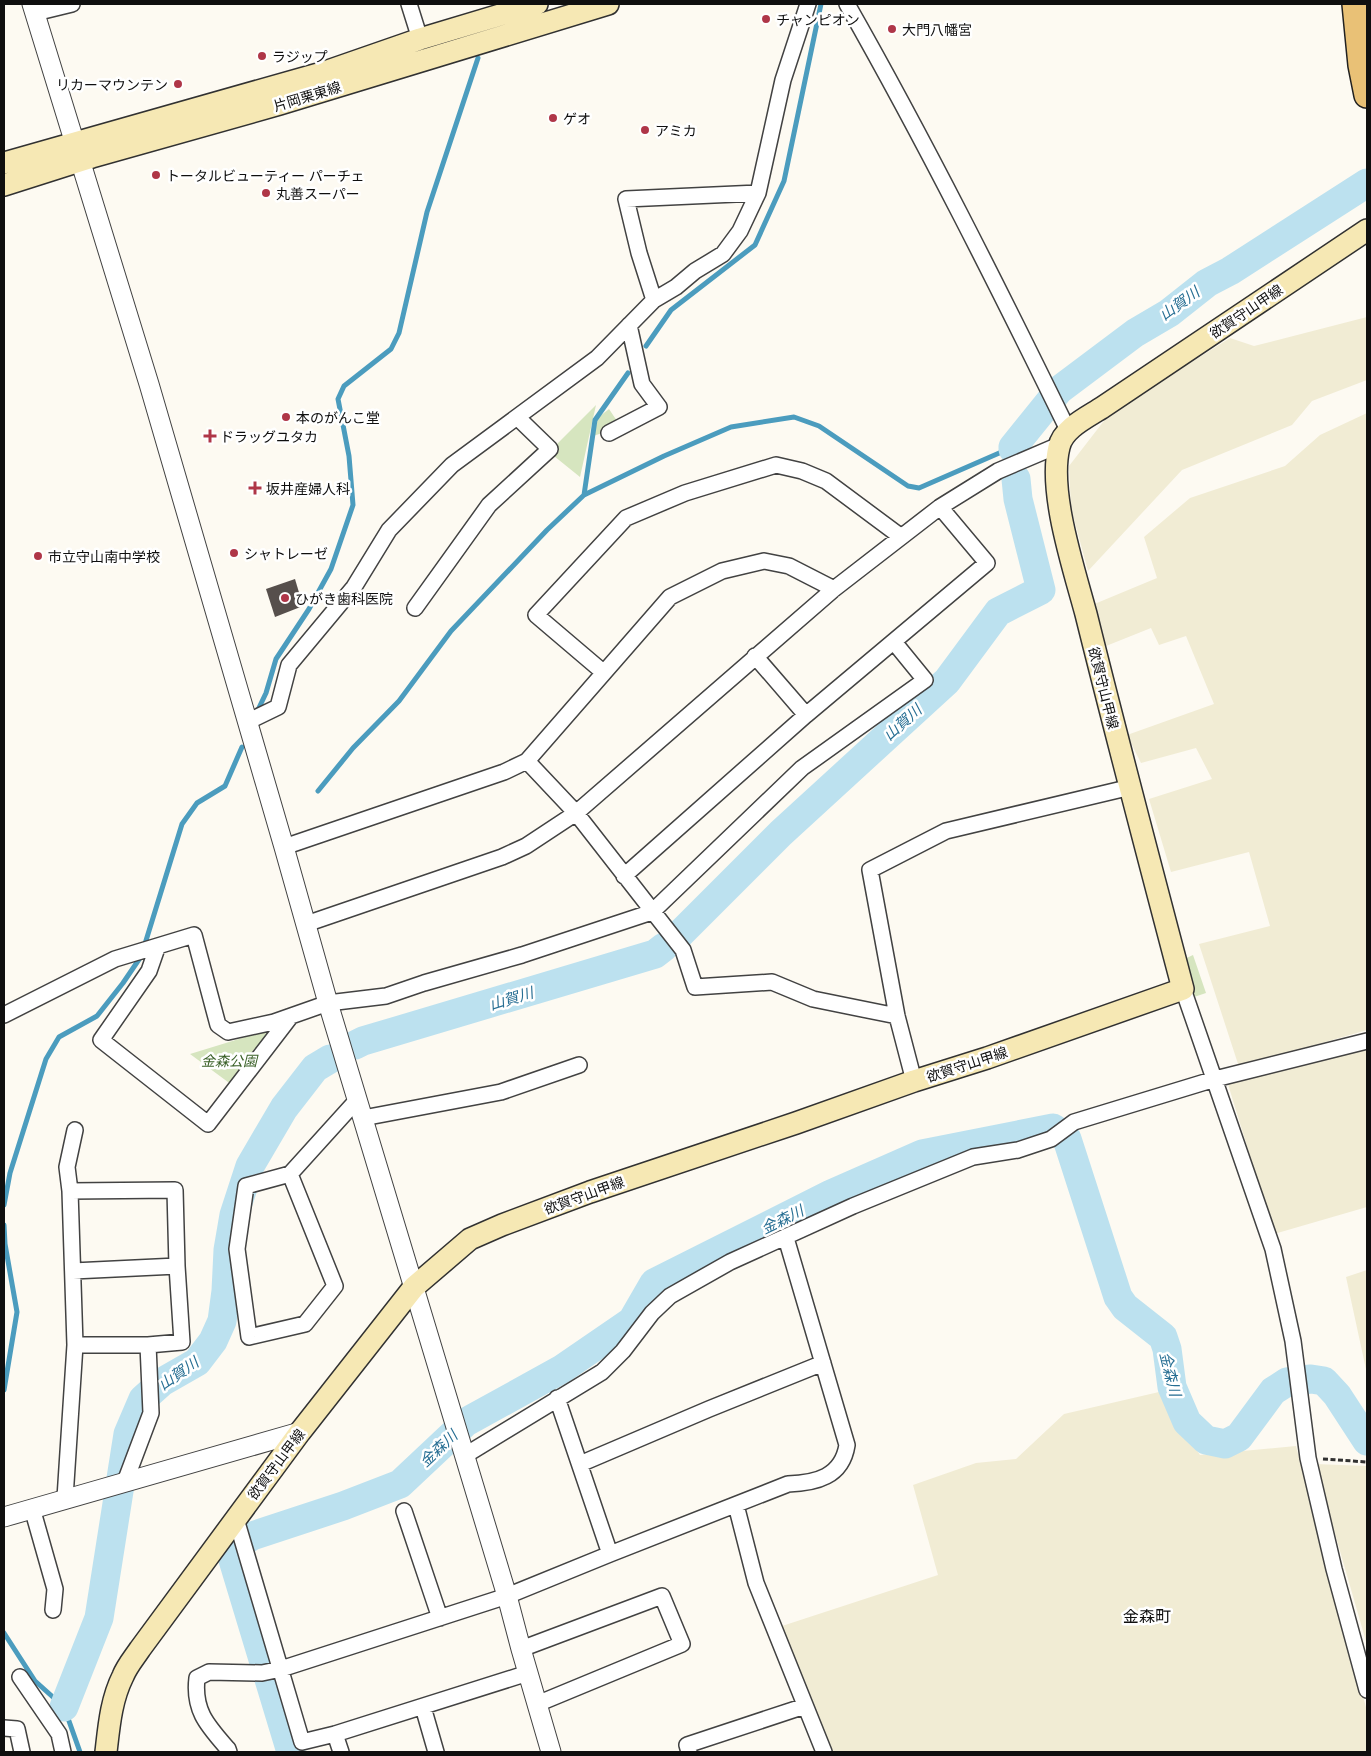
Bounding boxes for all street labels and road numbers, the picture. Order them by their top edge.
street label: 片岡栗東線 [271,77,343,115]
street label: 欲賀守山甲線 [1206,280,1286,342]
street label: 欲賀守山甲線 [1085,645,1123,731]
street label: 欲賀守山甲線 [924,1042,1010,1086]
street label: 欲賀守山甲線 [541,1172,627,1218]
street label: 欲賀守山甲線 [243,1425,309,1503]

